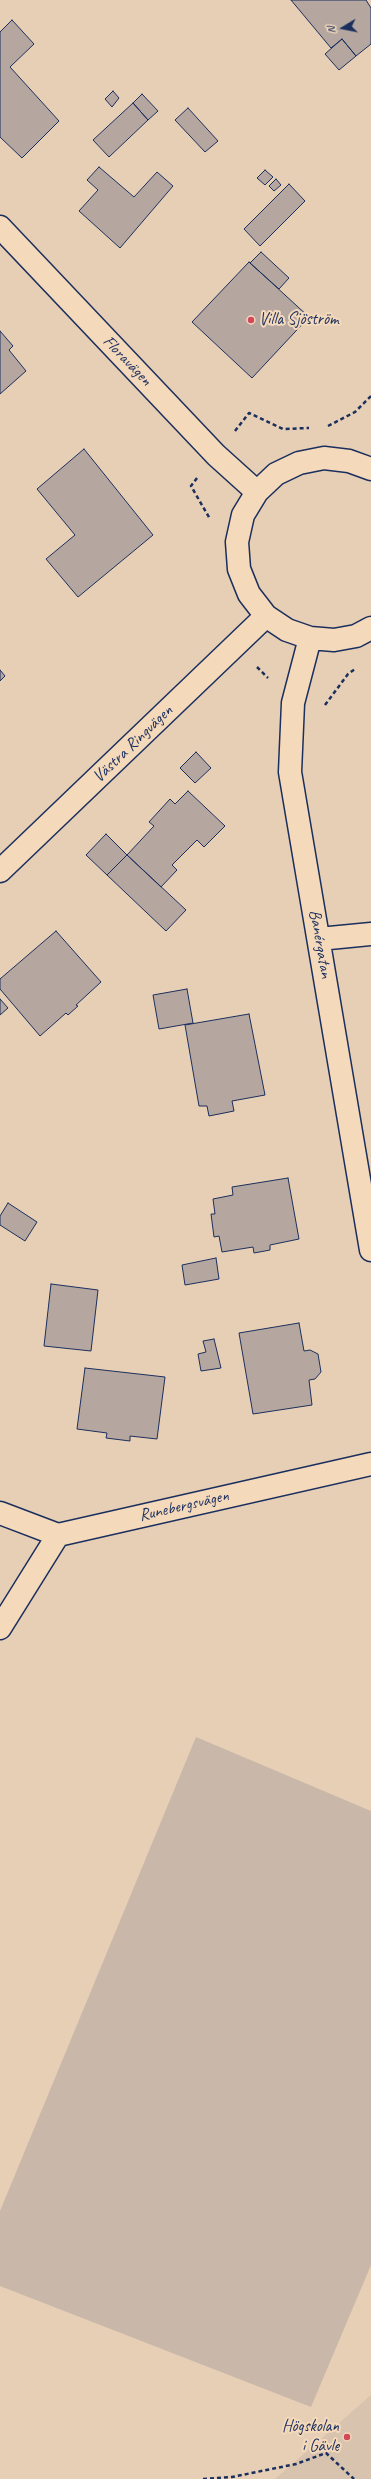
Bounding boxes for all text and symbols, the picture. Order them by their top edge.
north arrow [323,8,363,48]
text: N [324,26,339,35]
place label: Villa Sjöström [259,310,338,330]
marker: Villa Sjöström [246,315,256,325]
street label: Floravägen [98,332,156,390]
street label: Västra Ringvägen [89,701,177,787]
street label: Banérgatan [304,908,336,980]
street label: Runebergsvägen [137,1486,231,1526]
place label: Högskolan i Gävle [282,2417,339,2457]
marker: Högskolan i Gävle [342,2432,352,2442]

